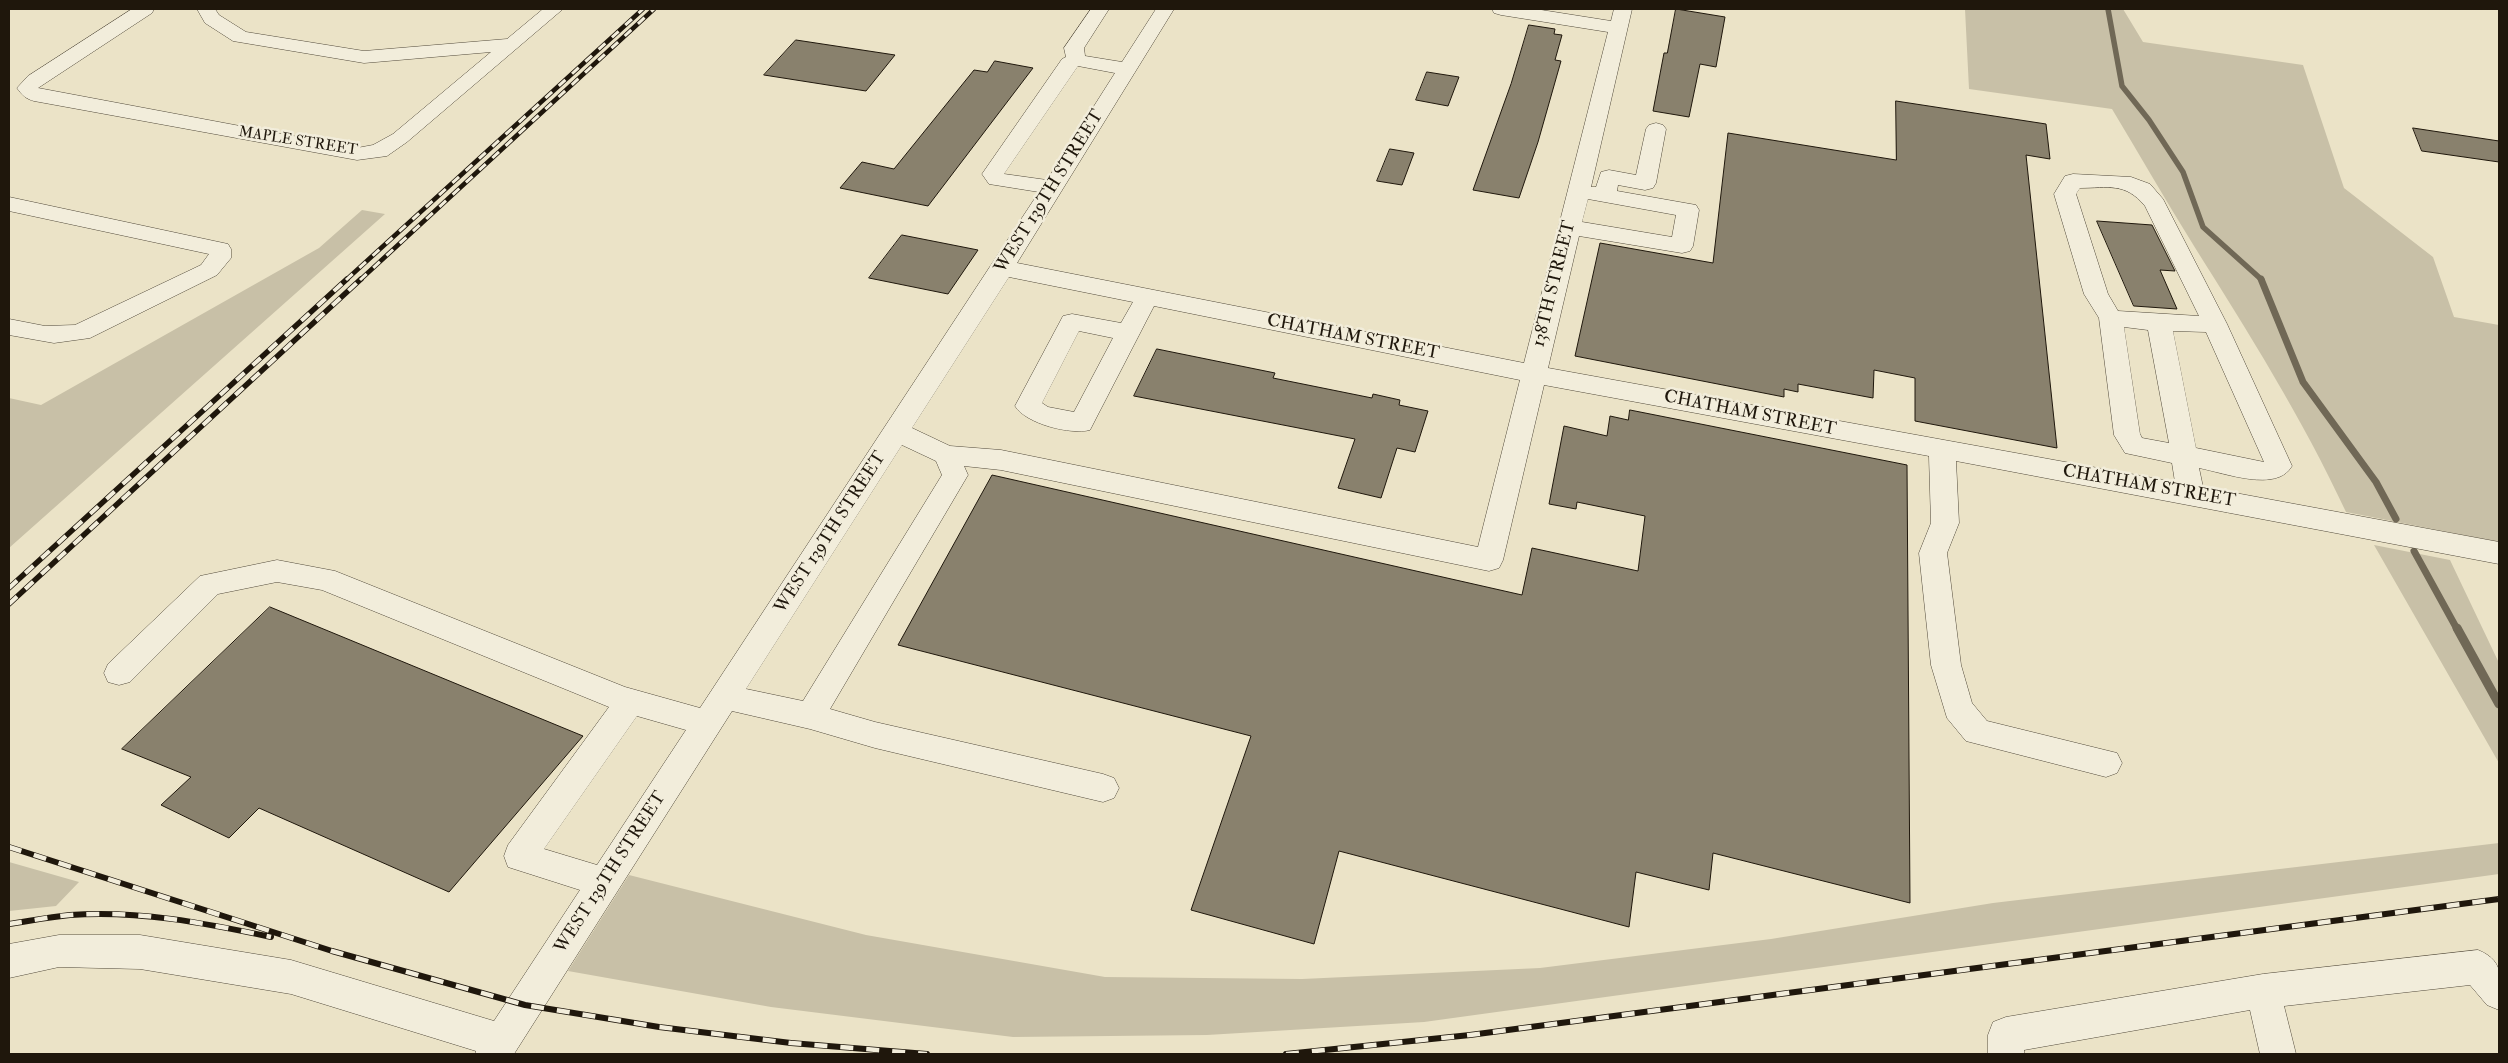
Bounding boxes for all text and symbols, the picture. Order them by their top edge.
street label: WEST 139TH STREET [991,106,1109,278]
street label: MAPLE STREET [237,124,359,160]
street label: 138TH STREET [1529,219,1581,349]
street label: CHATHAM STREET [1265,311,1441,365]
street label: CHATHAM STREET [1662,387,1838,441]
street label: WEST 139TH STREET [771,448,891,618]
street label: CHATHAM STREET [2061,461,2237,513]
street label: WEST 139TH STREET [551,788,671,958]

